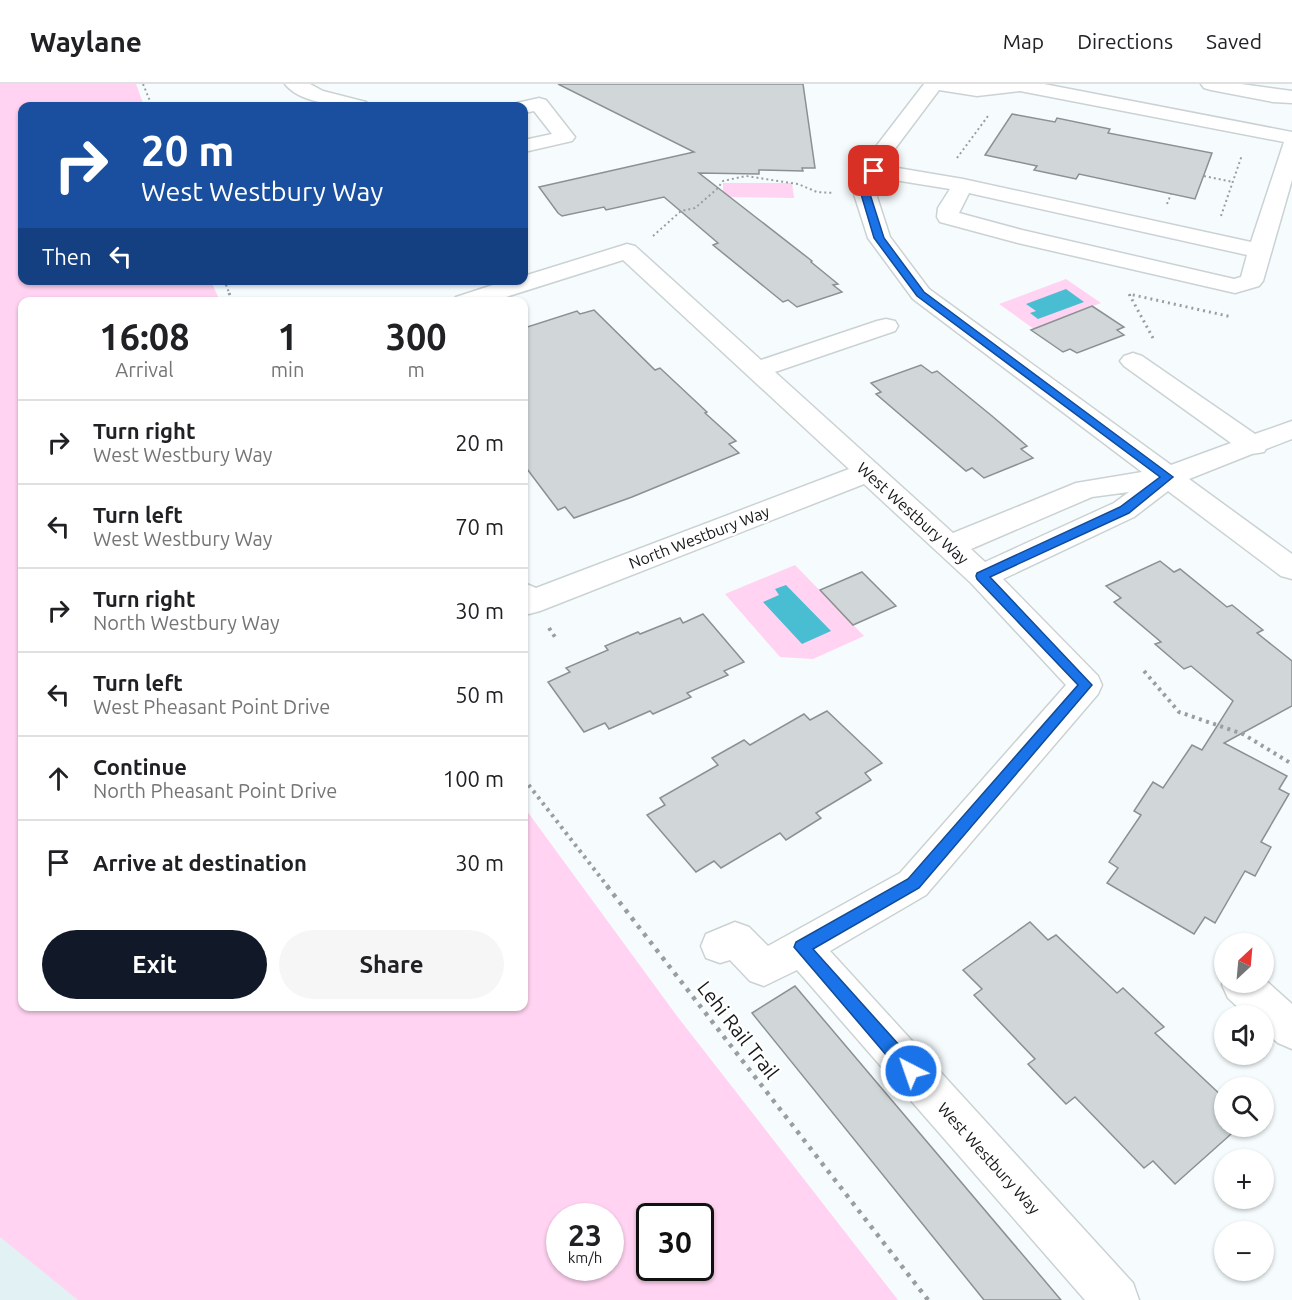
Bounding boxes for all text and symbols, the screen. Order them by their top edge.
text: Waylane [30,26,142,57]
text: Map [1003,29,1044,53]
text: Directions [1077,29,1173,53]
text: Saved [1206,29,1262,53]
icon: right [42,126,120,204]
text: 20 m [141,127,235,174]
pin [848,145,899,196]
icon: arrive [857,154,890,187]
text: West Westbury Way [141,176,383,206]
icon: left [104,240,137,273]
text: Then [42,244,92,269]
text: 16:08 [99,316,189,357]
text: 1 [277,316,298,357]
text: 300 [386,316,447,357]
text: Arrival [115,358,174,381]
text: min [271,358,304,381]
text: m [408,358,425,381]
text: Turn right [93,418,195,443]
icon: right [42,426,75,459]
text: 20 m [455,430,504,455]
text: West Westbury Way [93,443,273,466]
street label: West Westbury Way [854,458,973,568]
text: Turn left [93,502,183,527]
street label: North Westbury Way [626,502,772,572]
icon: left [42,510,75,543]
text: 70 m [455,514,504,539]
text: West Westbury Way [93,527,273,550]
text: Turn right [93,586,195,611]
icon: right [42,594,75,627]
text: 30 m [455,598,504,623]
text: North Westbury Way [93,611,280,634]
text: Turn left [93,670,183,695]
icon: left [42,678,75,711]
text: 50 m [455,682,504,707]
text: West Pheasant Point Drive [93,695,330,718]
text: Continue [93,754,187,779]
icon: ahead [42,762,75,795]
text: 100 m [443,766,504,791]
text: North Pheasant Point Drive [93,779,337,802]
icon: arrive [42,846,75,879]
text: Arrive at destination [93,850,307,875]
text: 30 m [455,850,504,875]
button: Exit [42,930,267,999]
button: Share [279,930,504,999]
north arrow [1214,933,1274,993]
map controls [1214,933,1274,1281]
street label: Lehi Rail Trail [693,976,784,1083]
button: sound [1214,1005,1274,1065]
position arrow [879,1039,943,1103]
button: search [1214,1077,1274,1137]
street label: West Westbury Way [934,1099,1044,1218]
button: + [1214,1149,1274,1209]
speed limit sign: 30 [636,1203,714,1281]
text: 23 [568,1218,602,1252]
button: − [1214,1221,1274,1281]
text: km/h [568,1249,602,1266]

